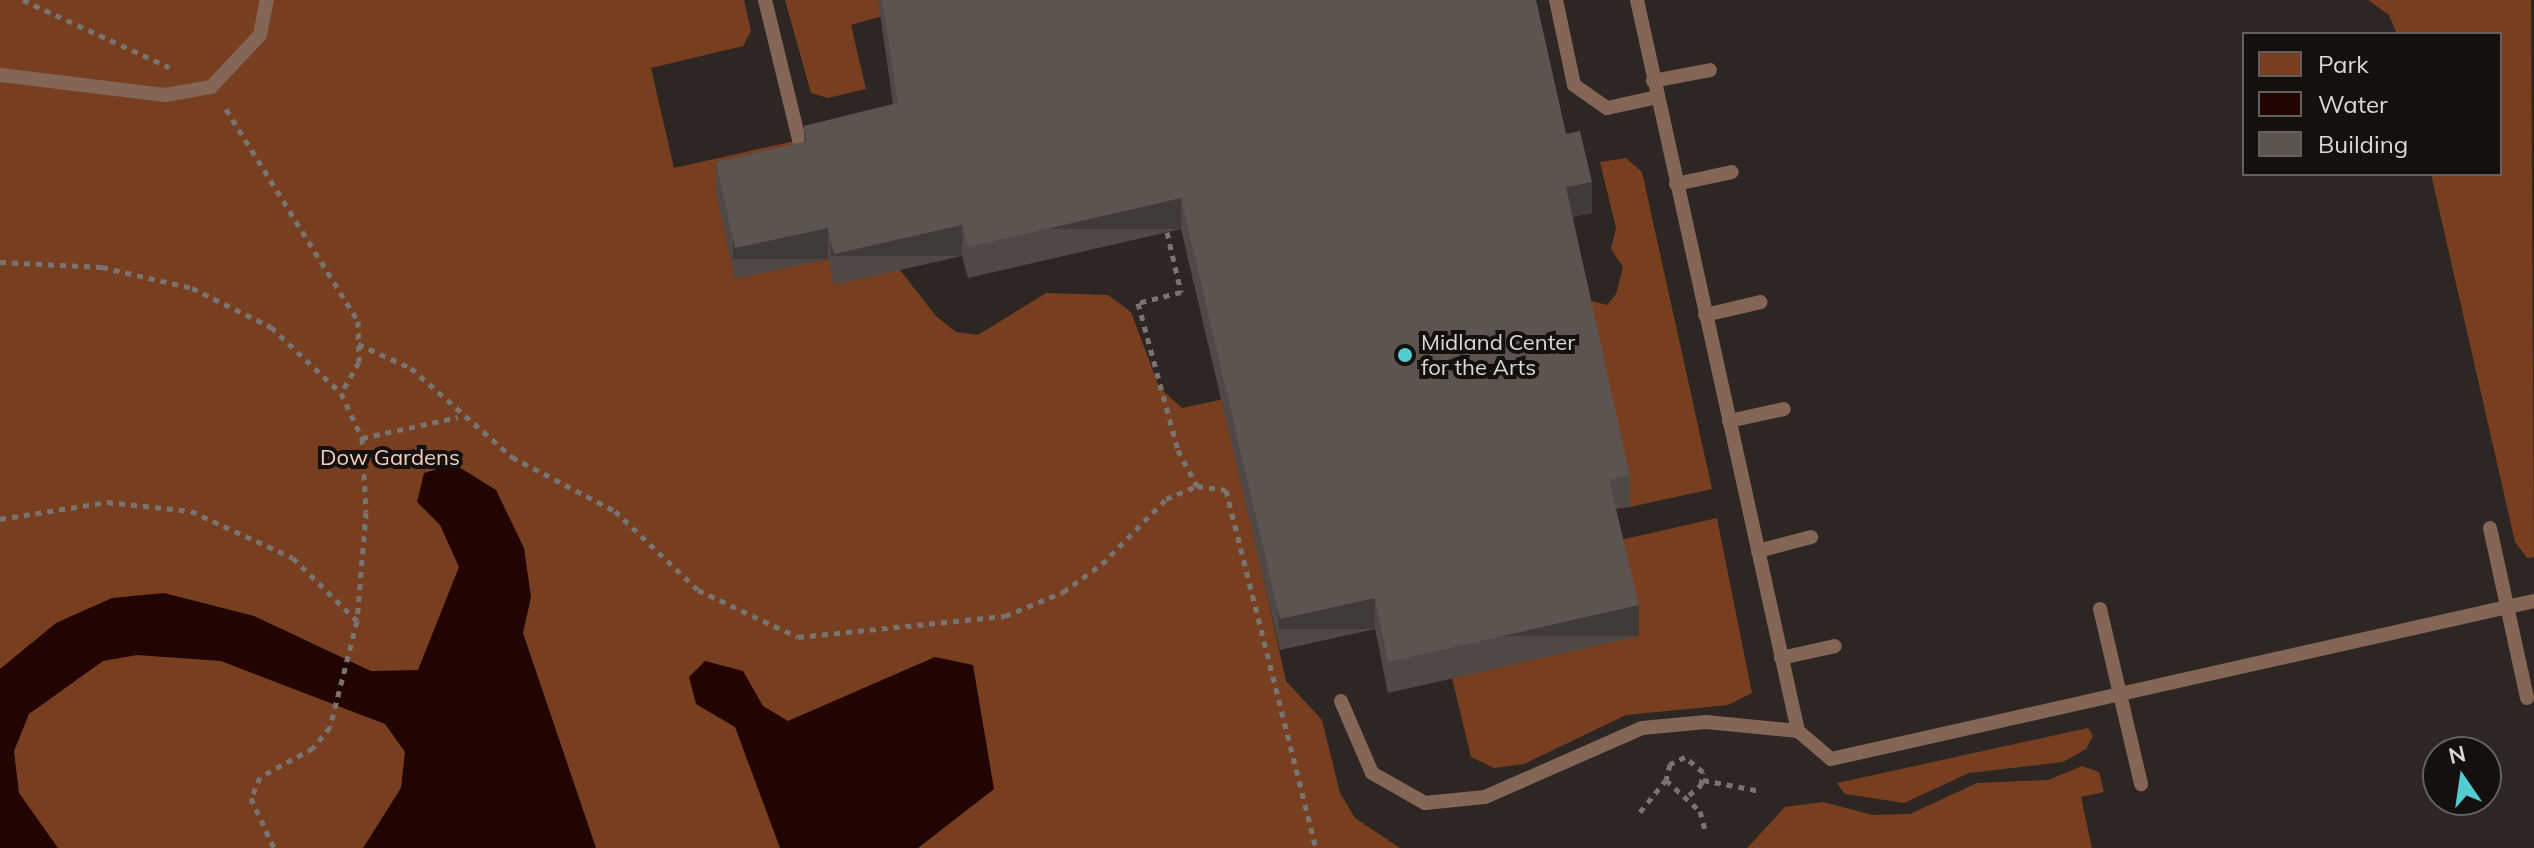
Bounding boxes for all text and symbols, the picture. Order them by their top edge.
legend [2242,32,2502,176]
text: Park [2318,49,2369,79]
text: Water [2318,89,2388,119]
text: Building [2318,129,2408,159]
place label: Midland Center for the Arts [1421,329,1575,380]
marker: Midland Center for the Arts [1396,346,1414,364]
park label: Dow Gardens [320,445,460,471]
north arrow [2422,736,2502,816]
text: N [2446,739,2468,770]

